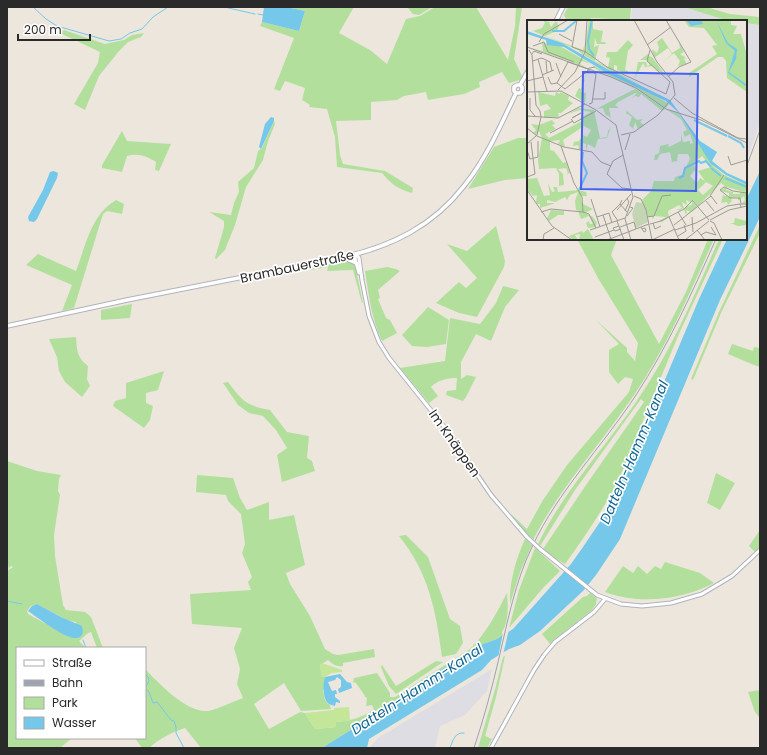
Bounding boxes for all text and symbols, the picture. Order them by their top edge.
scale bar [18,16,90,42]
inset map [527,20,747,240]
text: 200 m [24,21,62,38]
street label: Brambauerstraße [238,245,356,288]
water label: Datteln-Hamm-Kanal [595,377,673,527]
street label: Im Knäppen [424,406,485,481]
water label: Datteln-Hamm-Kanal [347,638,487,739]
legend [16,647,146,739]
text: Straße [52,654,92,671]
text: Bahn [52,674,83,691]
text: Park [52,694,79,711]
text: Wasser [52,714,97,731]

